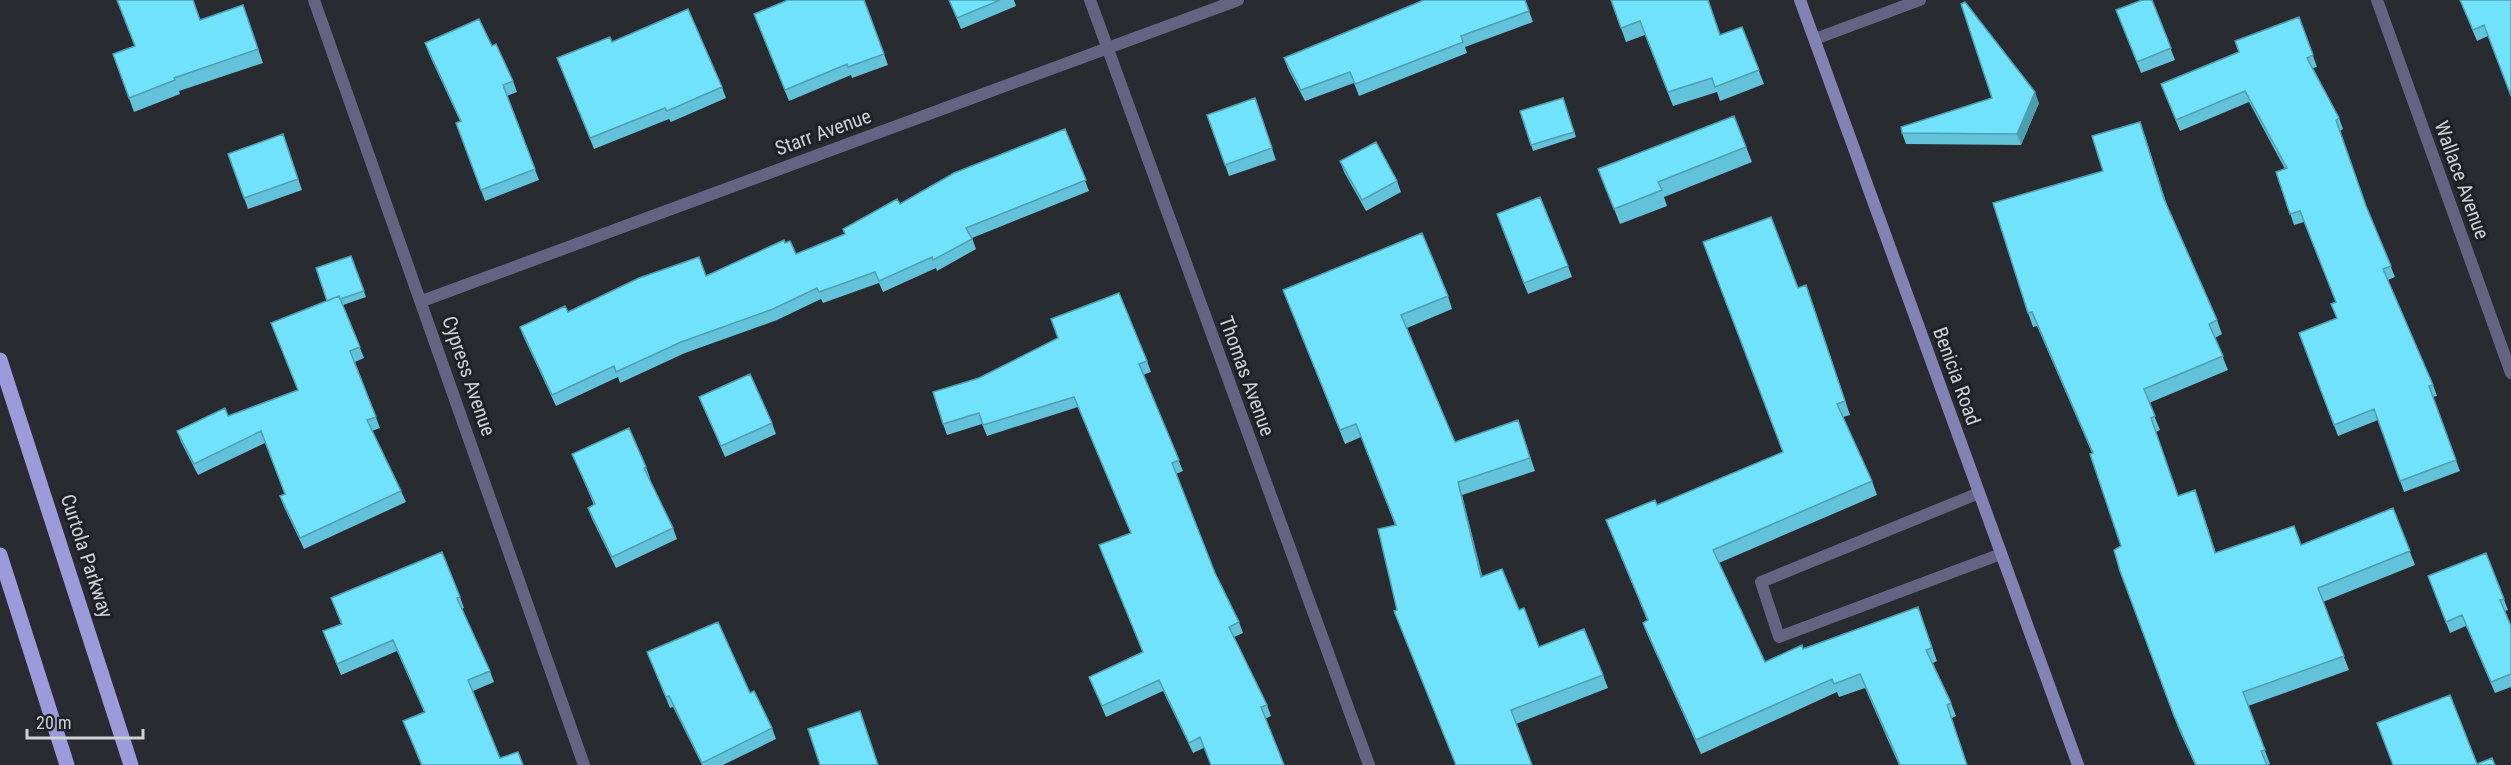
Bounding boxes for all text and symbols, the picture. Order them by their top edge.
street label: Starr Avenue [772,104,874,160]
street label: Wallace Avenue [2430,118,2494,242]
street label: Cypress Avenue [437,313,501,439]
street label: Thomas Avenue [1214,313,1280,439]
street label: Benicia Road [1928,324,1986,428]
street label: Curtola Parkway [56,491,118,621]
scale bar [27,702,142,740]
text: 20 m [36,712,71,733]

